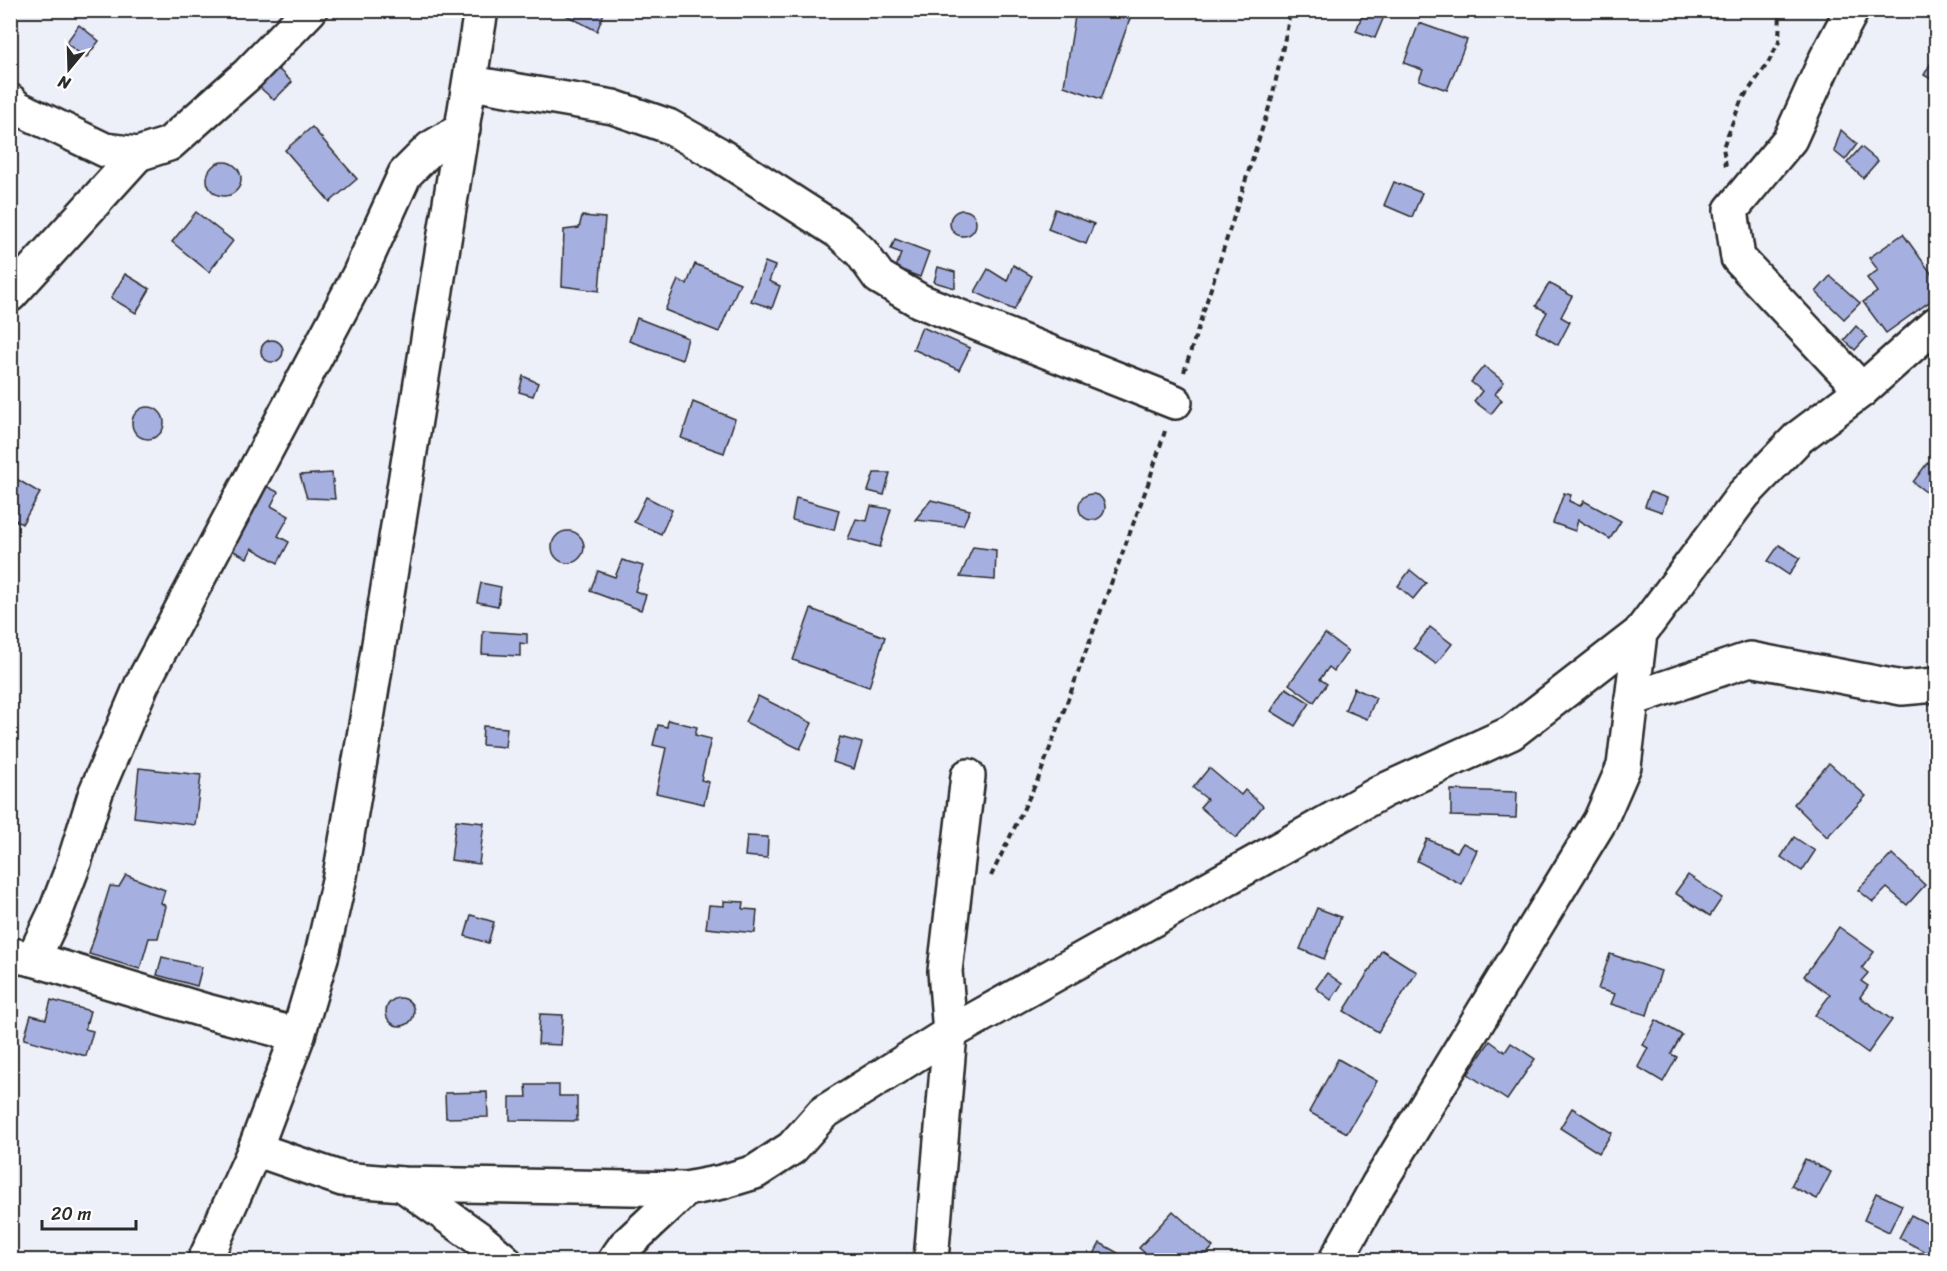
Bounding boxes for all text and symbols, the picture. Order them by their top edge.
north arrow [39,39,99,99]
text: N [53,67,75,99]
scale bar [42,1193,136,1231]
text: 20 m [51,1198,91,1230]

